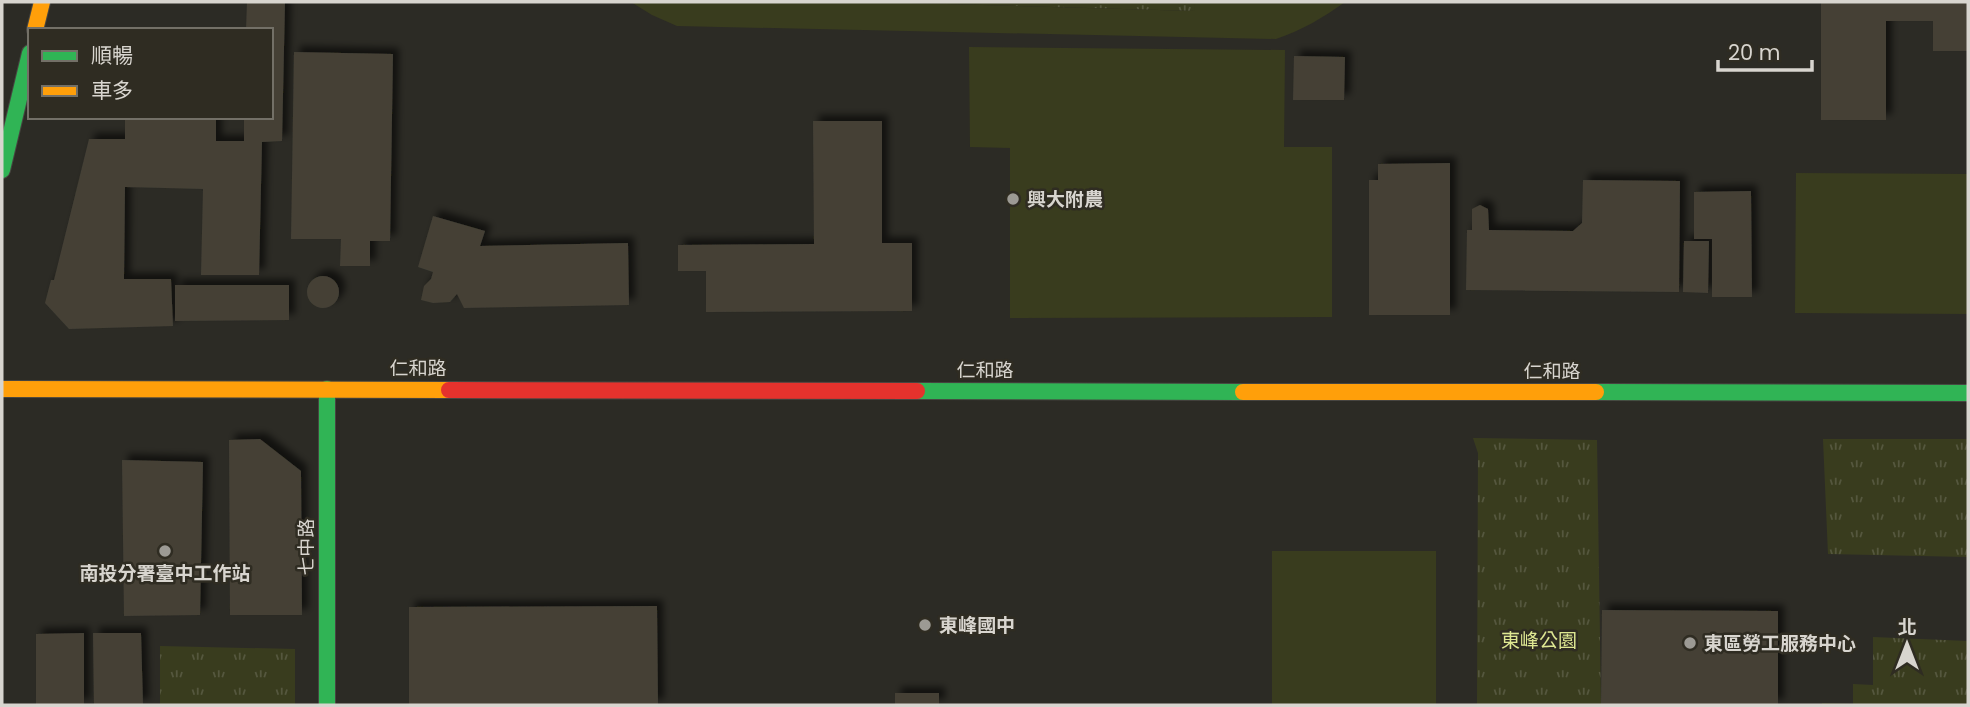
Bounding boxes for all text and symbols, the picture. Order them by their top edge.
legend [28,28,273,119]
scale bar [1718,28,1812,72]
text: 20 m [1728,38,1781,67]
text: 順暢 [91,41,133,70]
text: 車多 [91,76,133,105]
place label: 興大附農 [1027,186,1103,213]
marker: 興大附農 [1005,191,1021,207]
street label: 仁和路 [389,355,447,382]
street label: 仁和路 [956,357,1014,384]
street label: 仁和路 [1523,358,1581,385]
street label: 七中路 [293,518,320,576]
marker: 南投分署臺中工作站 [157,543,173,559]
place label: 南投分署臺中工作站 [79,560,251,587]
north arrow [1872,609,1942,679]
place label: 東峰國中 [939,612,1015,639]
text: 北 [1897,614,1917,641]
marker: 東峰國中 [917,617,933,633]
park label: 東峰公園 [1501,627,1577,654]
place label: 東區勞工服務中心 [1704,630,1856,657]
marker: 東區勞工服務中心 [1682,635,1698,651]

